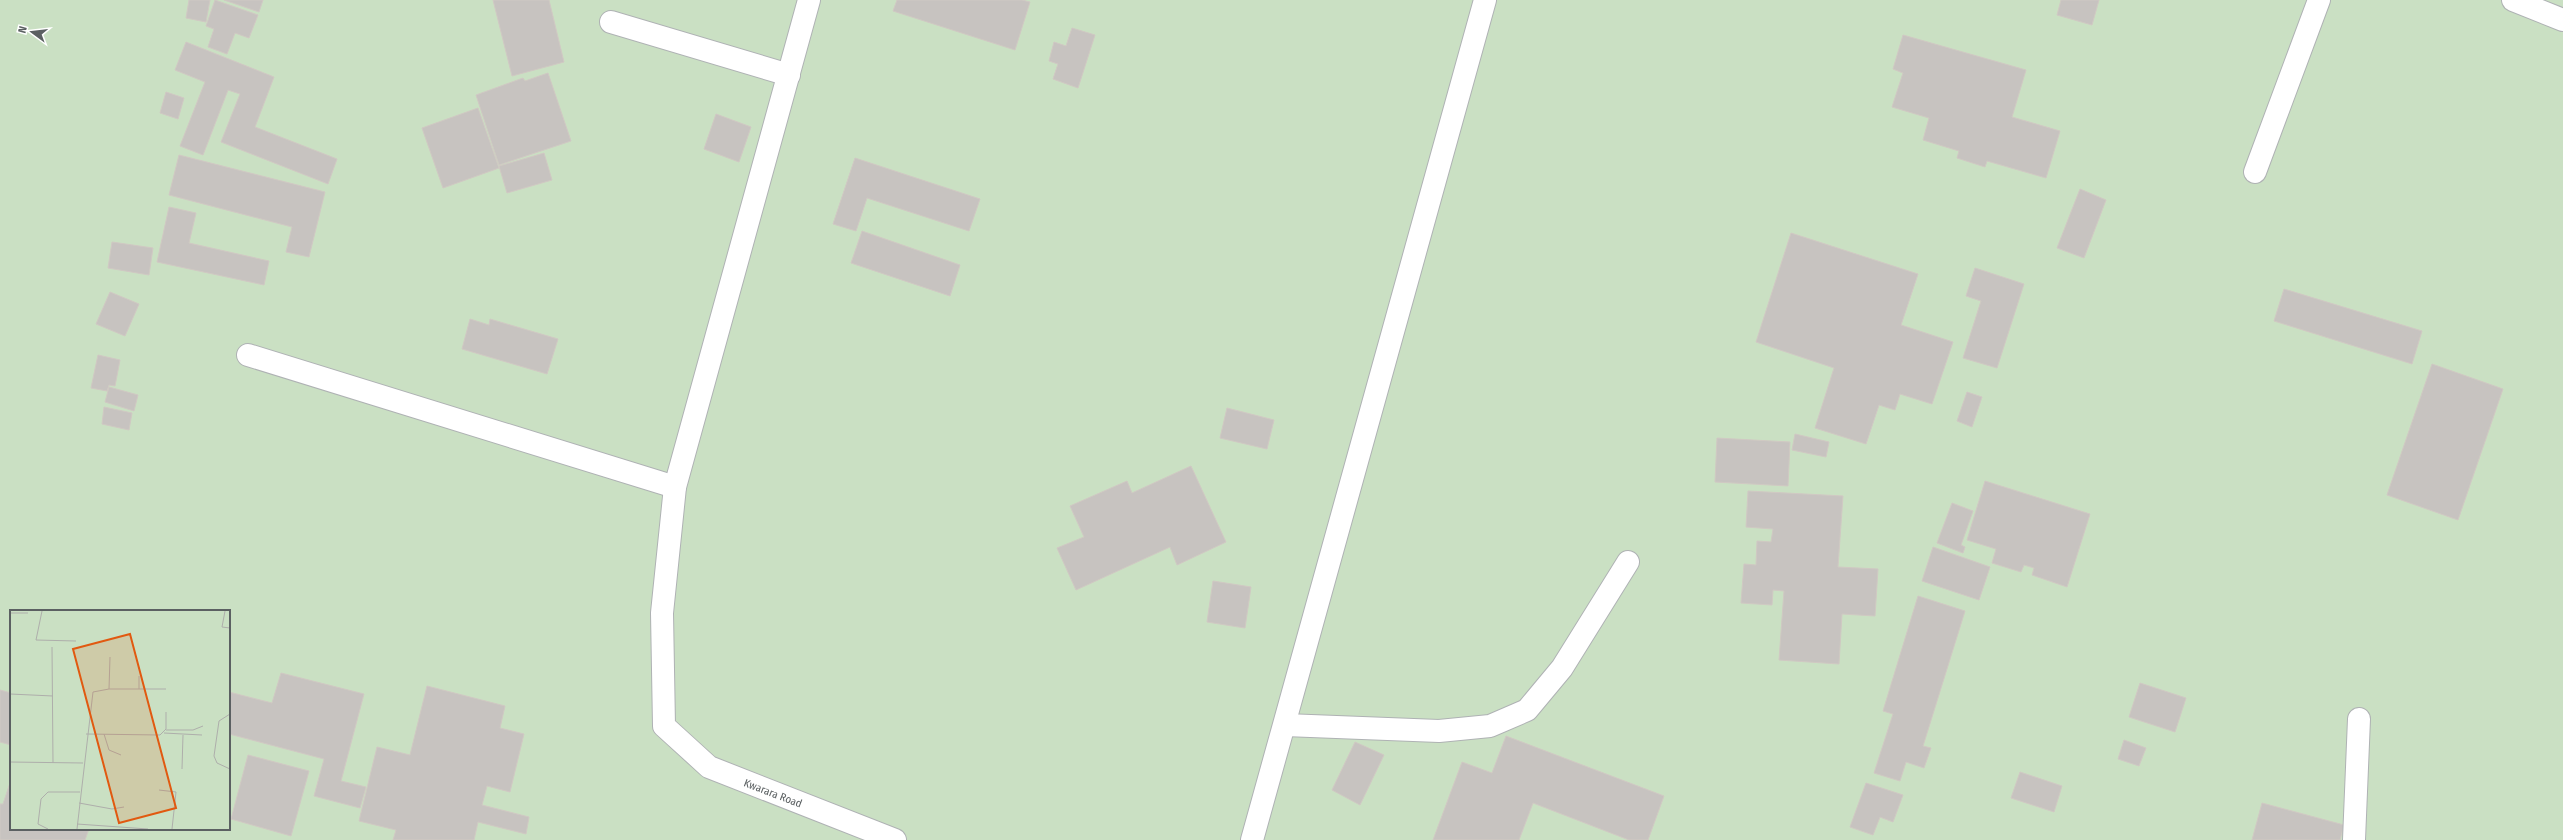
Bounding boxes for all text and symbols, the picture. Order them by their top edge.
north arrow [12,12,52,52]
text: N [16,25,30,34]
inset map [10,610,230,830]
street label: Kwarara Road [742,776,804,811]

